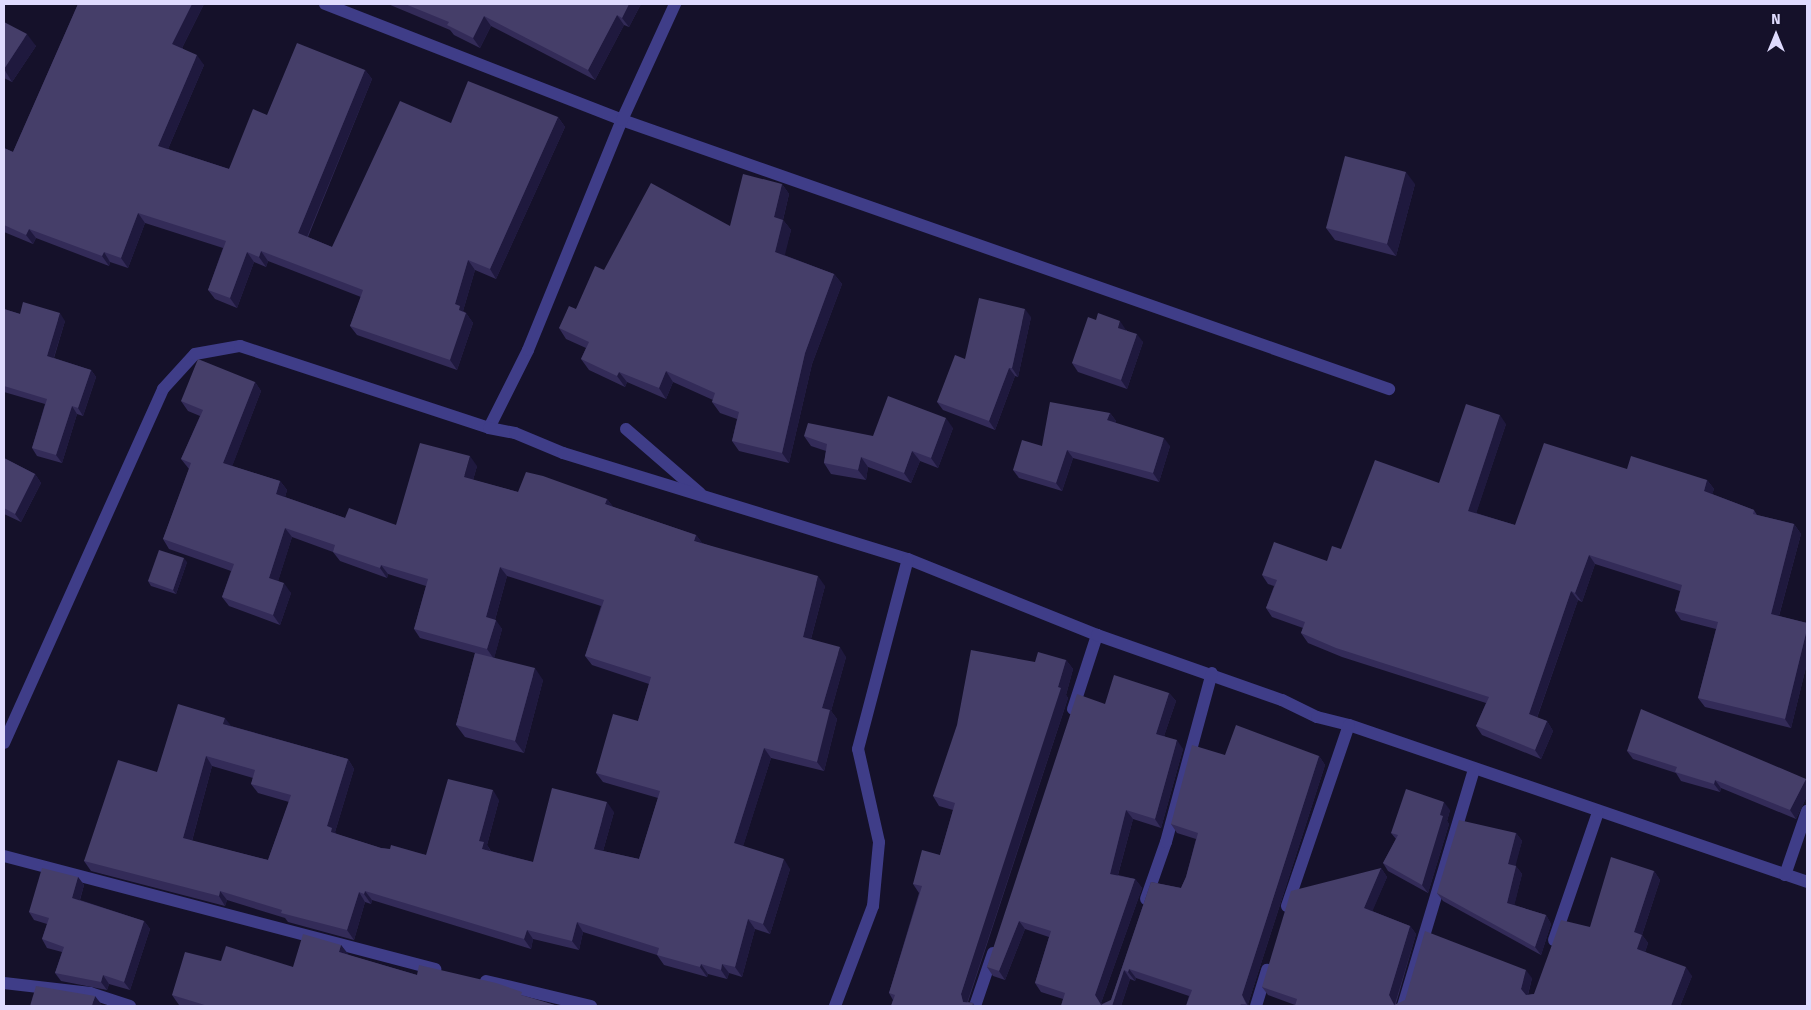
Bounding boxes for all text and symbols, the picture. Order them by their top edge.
north arrow [1751,10,1801,60]
text: N [1771,11,1781,28]

